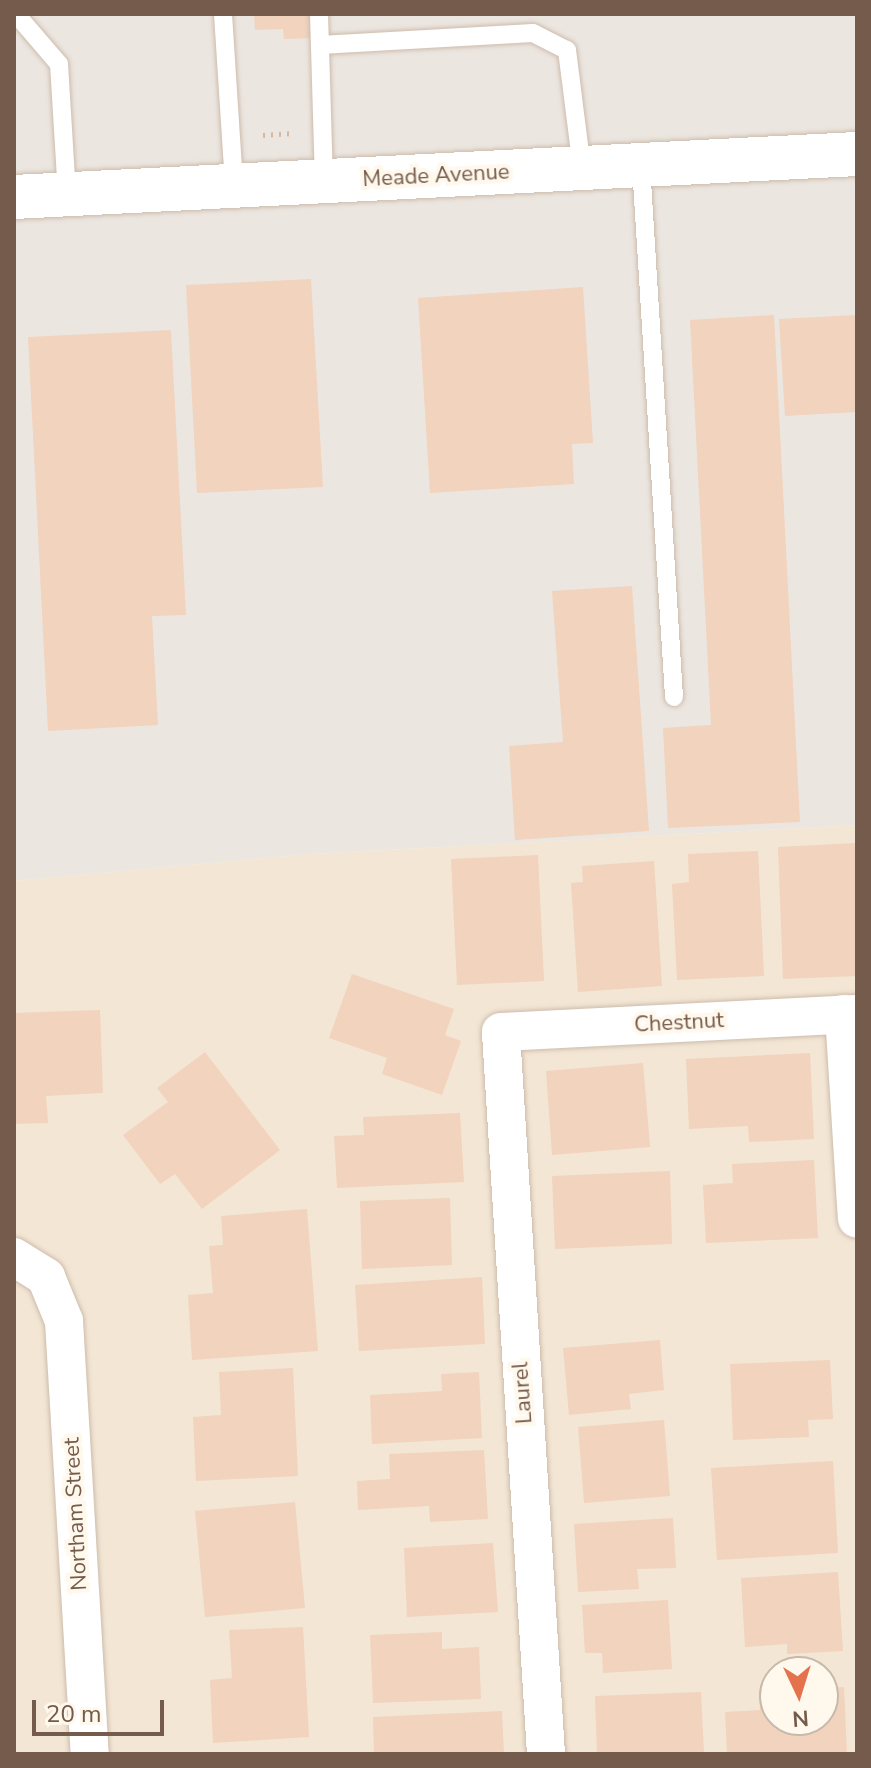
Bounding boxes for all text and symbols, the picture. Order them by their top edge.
street label: Meade Avenue [362,159,510,193]
street label: Chestnut [634,1007,724,1039]
street label: Laurel [508,1361,538,1425]
street label: Northam Street [59,1437,93,1591]
north arrow [759,1656,839,1736]
scale bar [36,1684,168,1734]
text: 20 m [46,1698,102,1730]
text: N [791,1702,810,1733]

